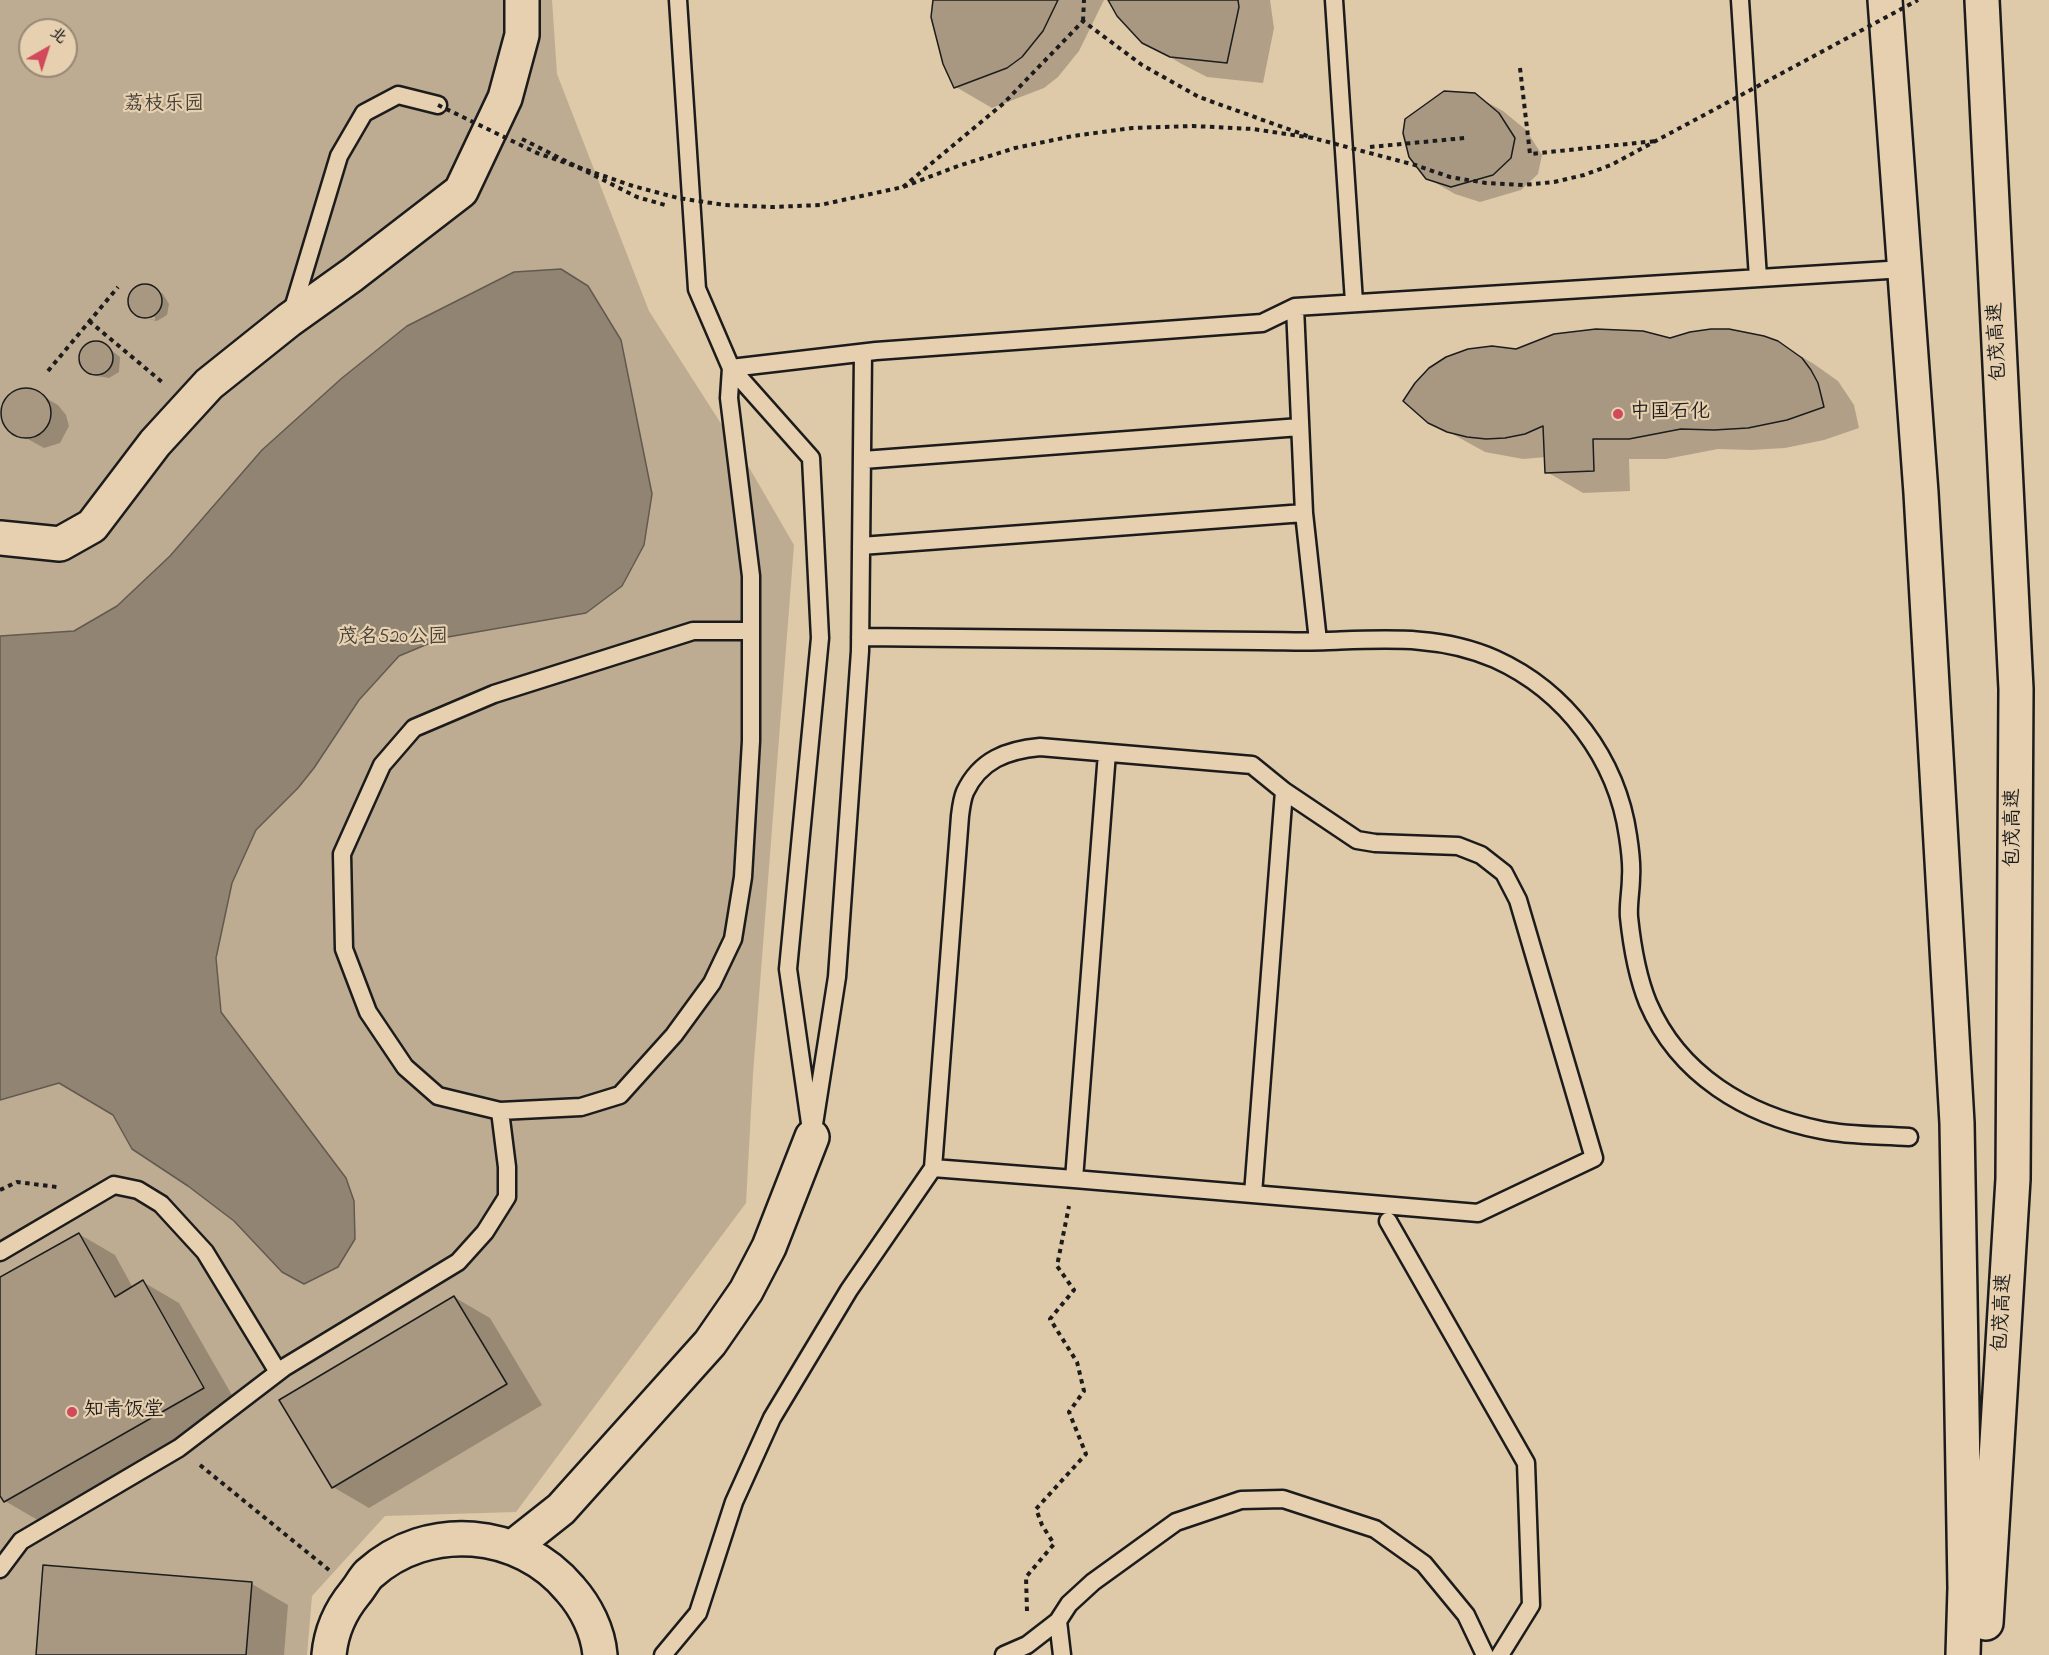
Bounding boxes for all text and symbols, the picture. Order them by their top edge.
north arrow [18,18,78,78]
text: 北 [44,21,72,50]
park label: 荔枝乐园 [124,94,204,118]
street label: 包茂高速 [1985,301,2013,383]
place label: 中国石化 [1630,402,1710,426]
marker: 中国石化 [1611,407,1625,421]
park label: 茂名520公园 [338,627,448,651]
street label: 包茂高速 [2003,788,2027,868]
street label: 包茂高速 [1990,1272,2018,1354]
place label: 知青饭堂 [84,1400,164,1424]
marker: 知青饭堂 [65,1405,79,1419]

